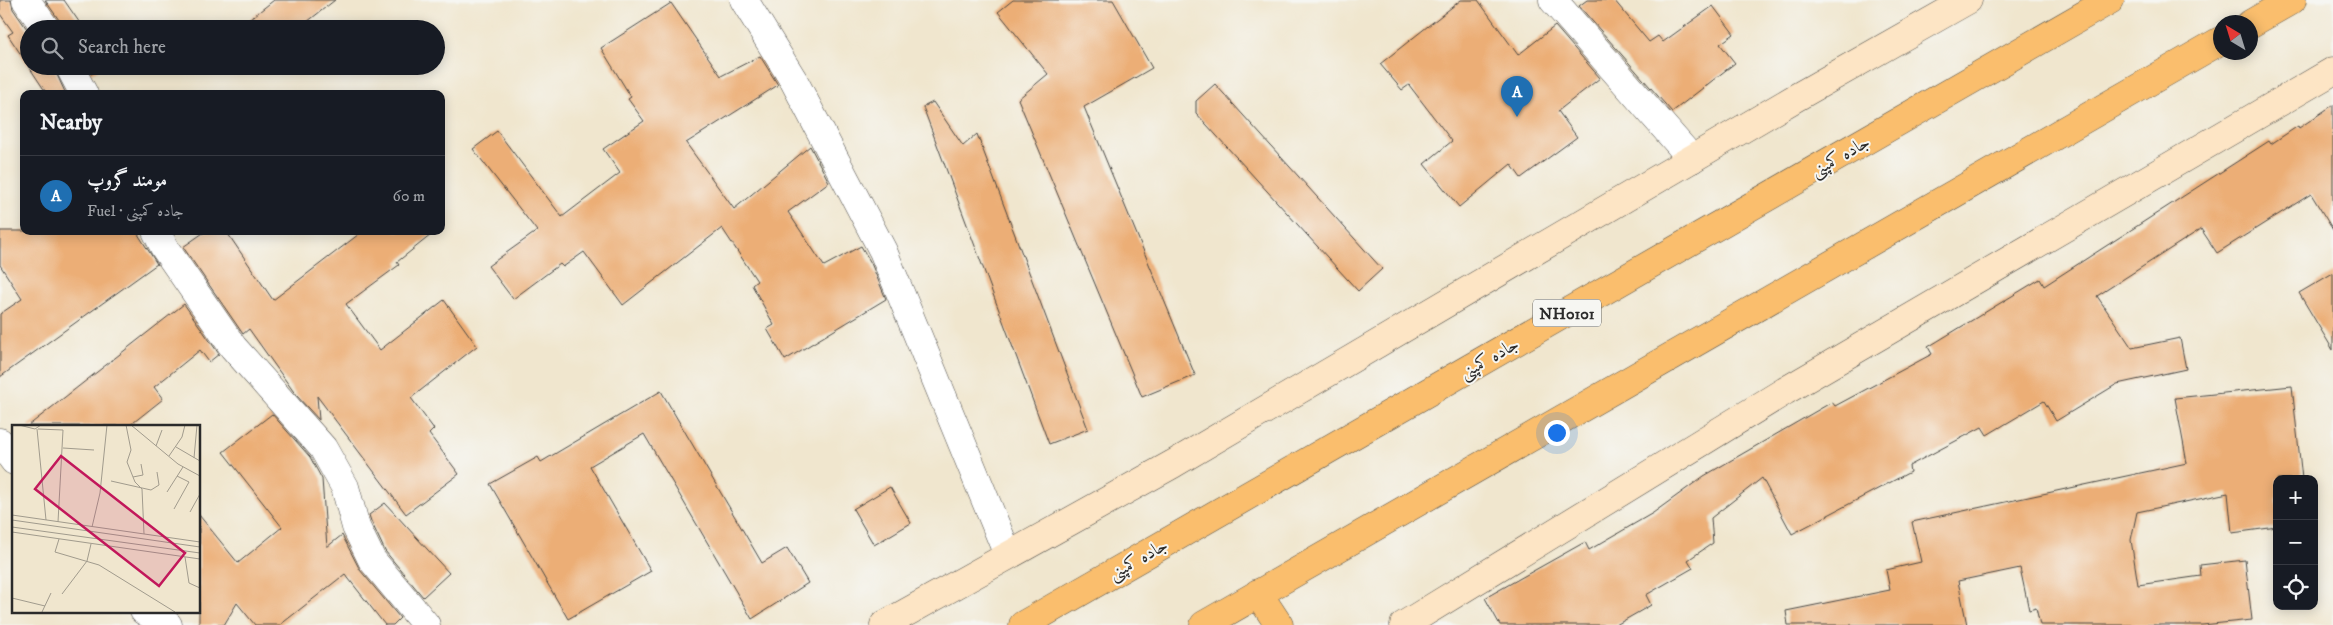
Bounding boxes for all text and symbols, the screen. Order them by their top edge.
north arrow [2213,15,2258,60]
search box [20,20,445,75]
icon: search [38,34,66,62]
text: Search here [78,36,166,59]
pin: A [1501,76,1533,117]
text: Nearby [40,110,102,136]
street label: جاده کمپنی [1807,131,1875,183]
text: مومند گروپ [87,169,167,192]
text: A [51,186,61,206]
text: 60 m [393,186,425,206]
text: Fuel · جاده کمپنی [87,201,184,221]
road number: NH0101 [1533,300,1601,326]
street label: جاده کمپنی [1456,333,1524,385]
your location [1544,420,1570,446]
inset map [12,425,200,612]
map controls [2273,475,2318,610]
button: + [2273,475,2318,520]
button: − [2273,520,2318,565]
street label: جاده کمپنی [1105,534,1173,586]
button: locate [2273,565,2318,610]

